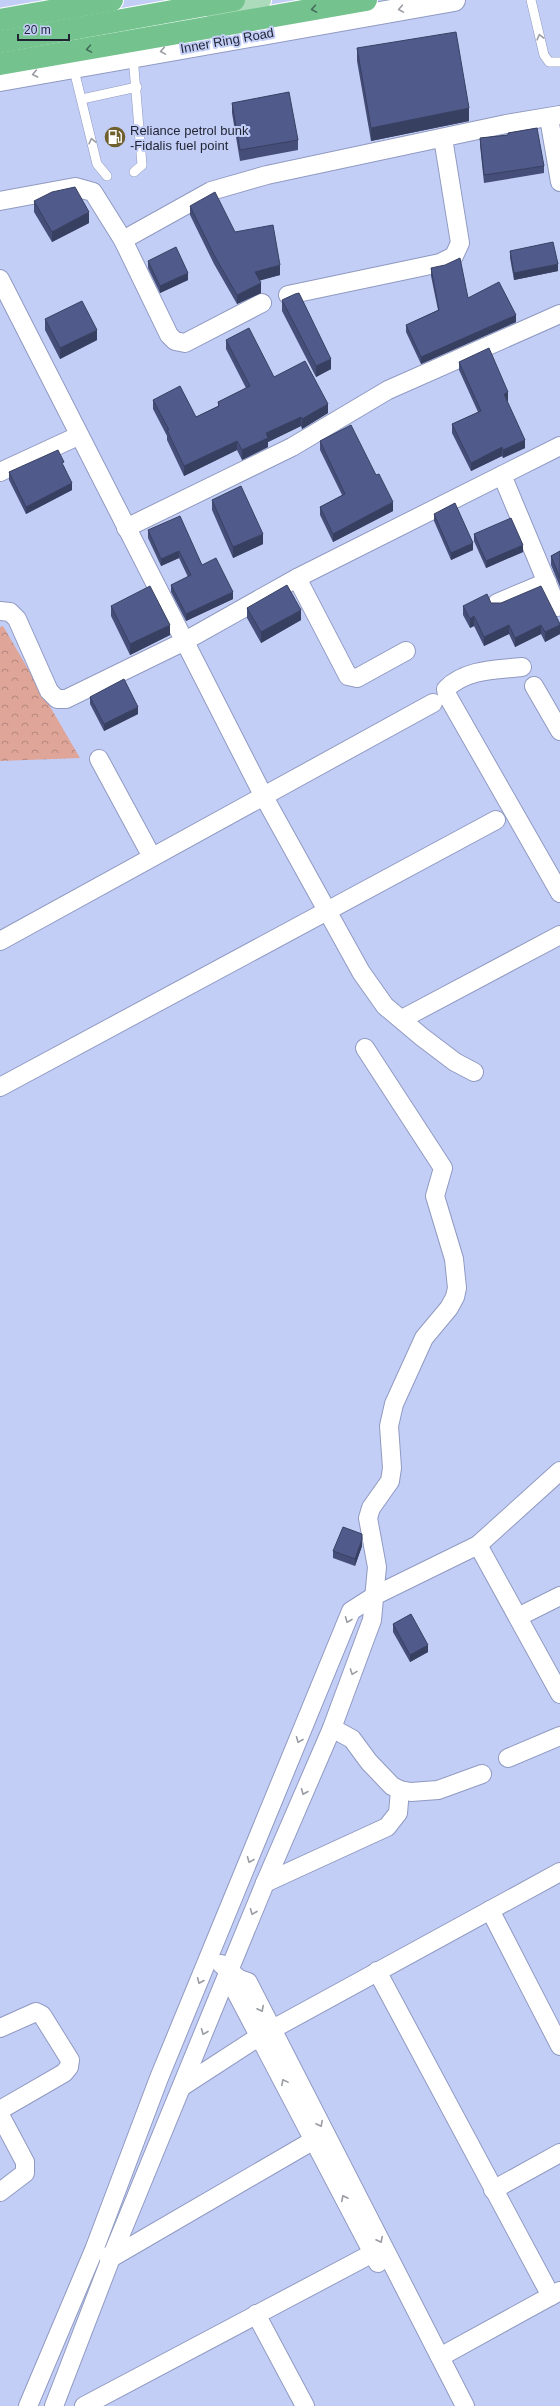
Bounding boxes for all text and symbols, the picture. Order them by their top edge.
one-way arrow [311,4,317,13]
one-way arrow [398,4,404,13]
scale bar [18,16,69,42]
text: 20 m [24,23,51,37]
street label: Inner Ring Road [179,25,275,56]
one-way arrow [536,34,544,40]
one-way arrow [86,44,92,53]
one-way arrow [160,46,166,54]
one-way arrow [32,69,38,77]
place label: Reliance petrol bunk -Fidalis fuel point [130,123,249,153]
fuel station icon: Reliance petrol bunk -Fidalis fuel point [102,124,128,150]
one-way arrow [88,138,96,144]
one-way arrow [344,1616,352,1623]
one-way arrow [349,1668,357,1675]
one-way arrow [295,1736,303,1743]
one-way arrow [301,1788,309,1796]
one-way arrow [246,1857,254,1864]
one-way arrow [250,1907,258,1915]
one-way arrow [197,1977,205,1984]
one-way arrow [256,2005,264,2012]
one-way arrow [201,2029,209,2036]
one-way arrow [281,2079,288,2086]
one-way arrow [316,2120,323,2128]
one-way arrow [341,2194,349,2202]
one-way arrow [375,2236,383,2243]

